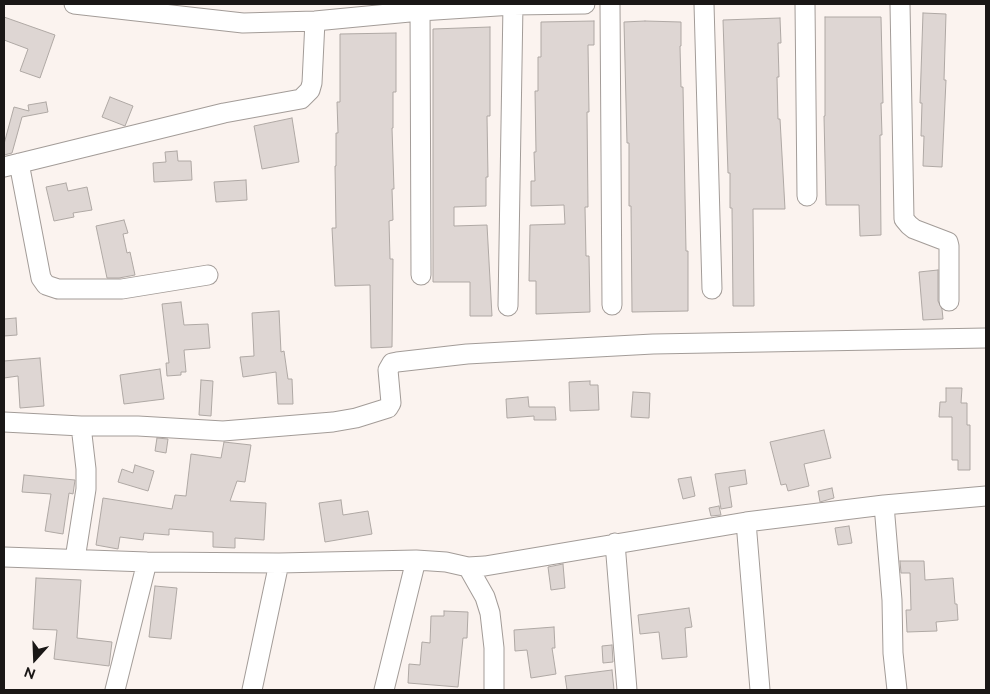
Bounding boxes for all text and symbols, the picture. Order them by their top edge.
north arrow [10,634,60,684]
text: N [22,664,38,682]

